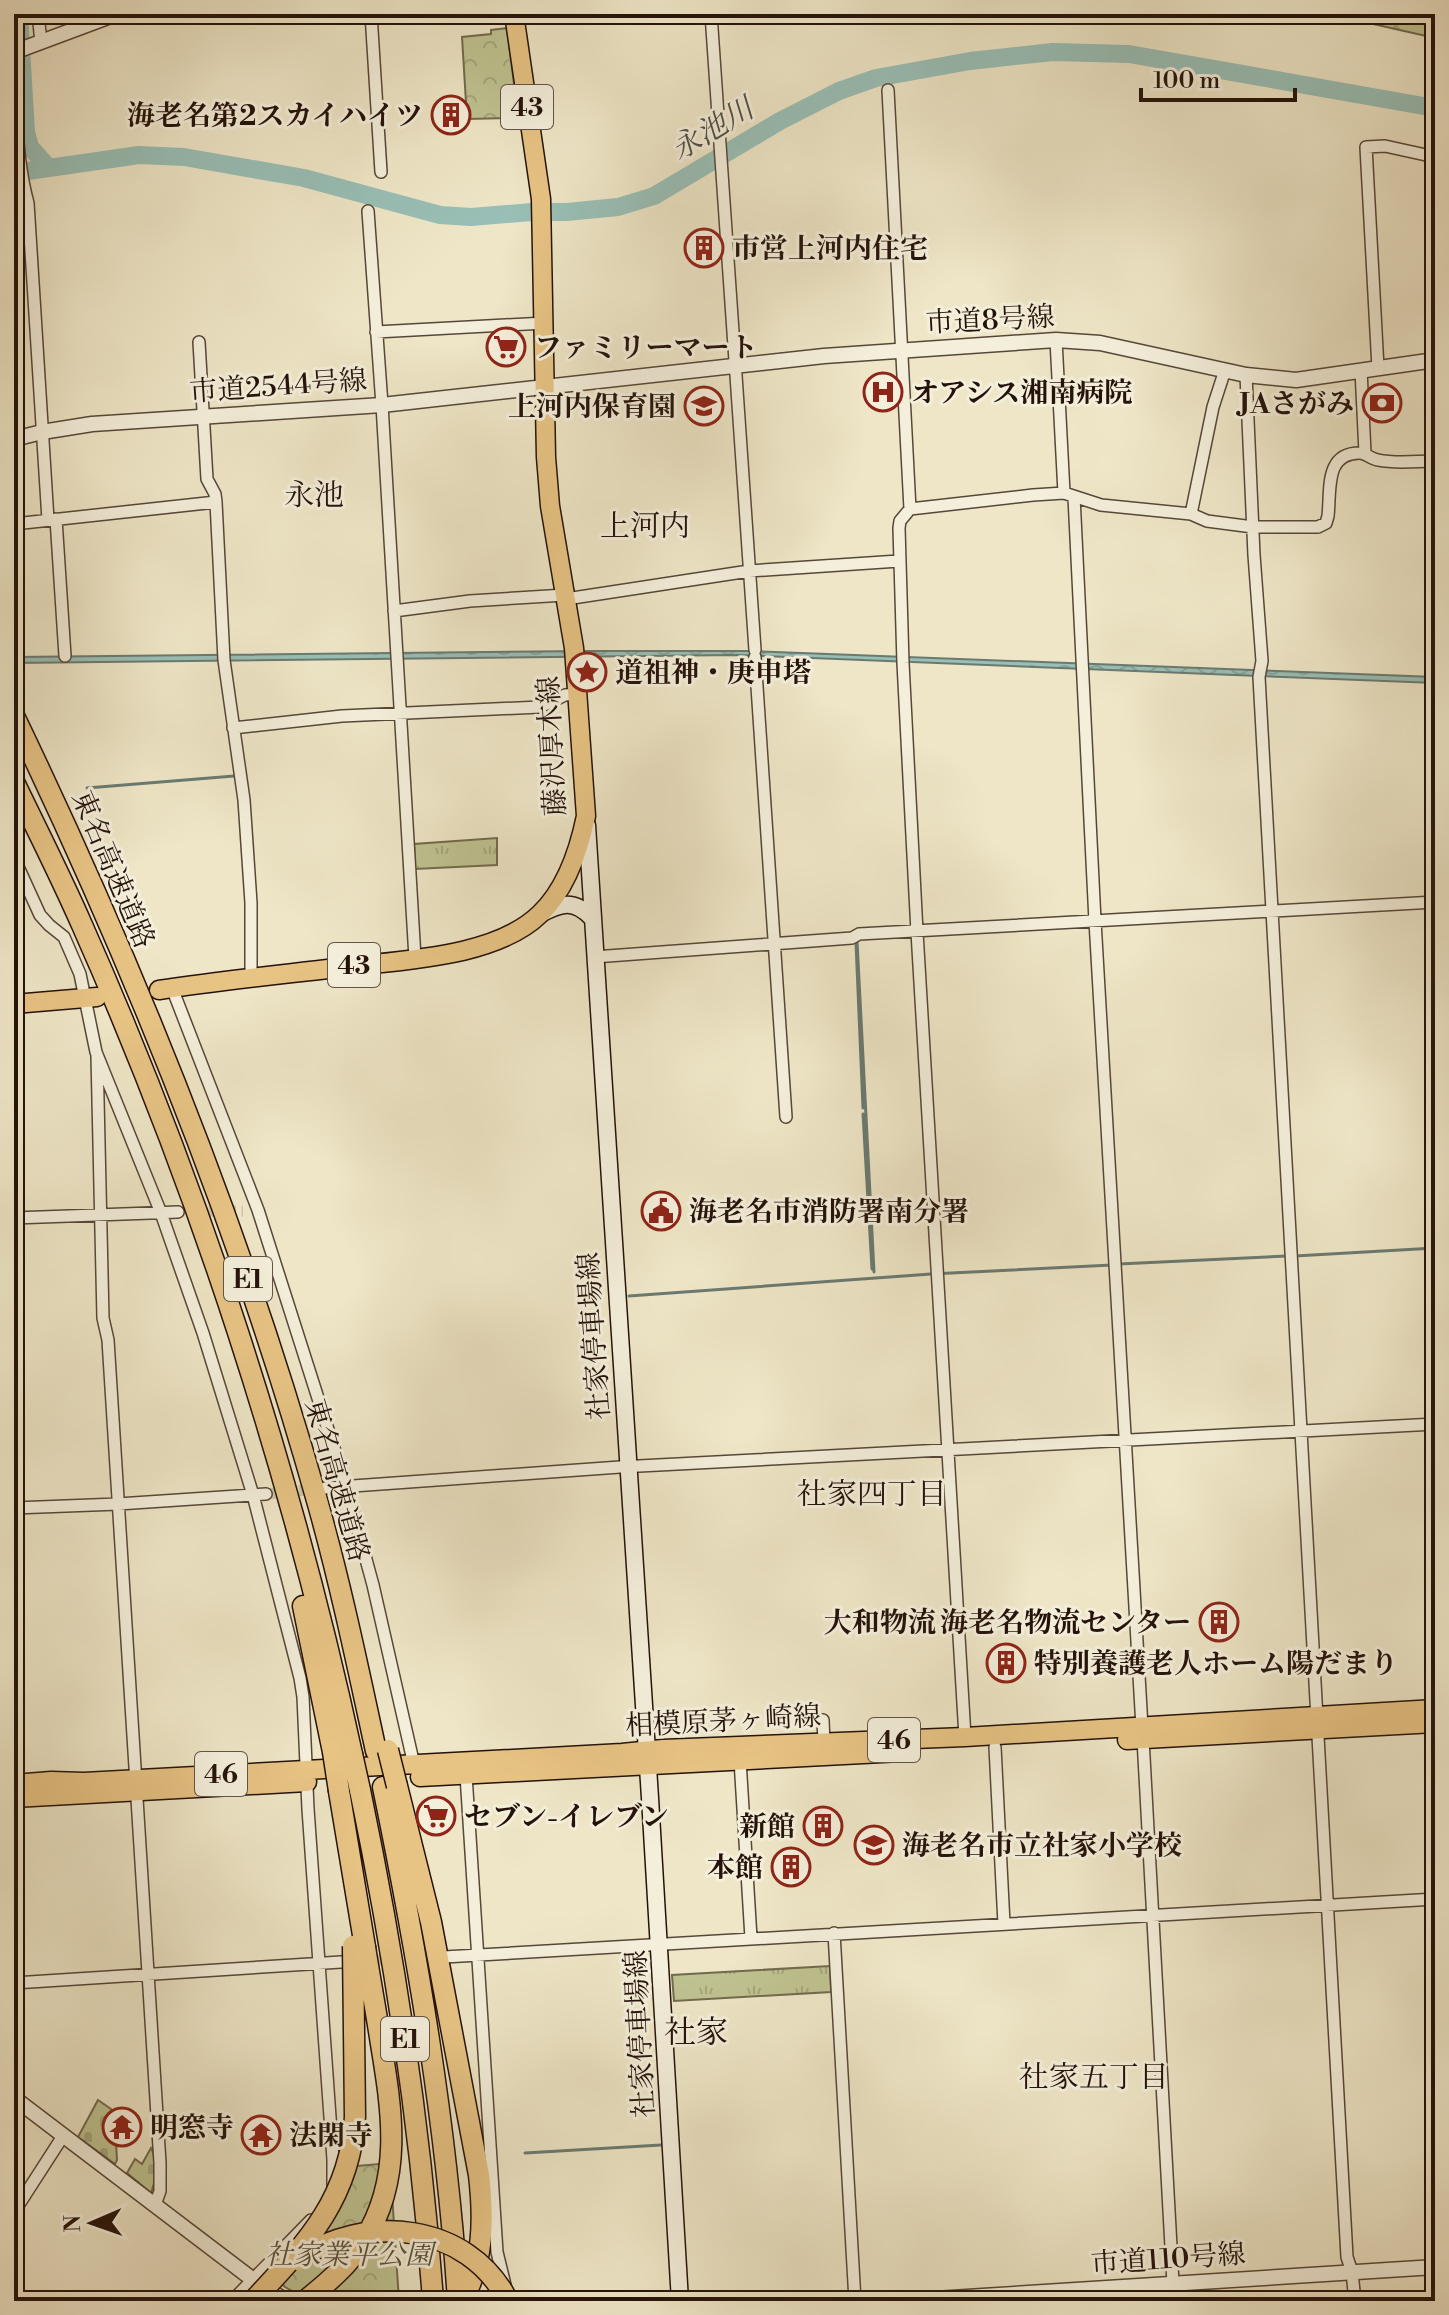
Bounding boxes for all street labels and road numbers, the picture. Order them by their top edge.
road number: 43 [501,85,553,129]
street label: 市道8号線 [925,300,1055,341]
street label: 市道2544号線 [188,363,368,410]
street label: 藤沢厚木線 [531,675,574,817]
street label: 東名高速道路 [64,785,162,954]
road number: 43 [328,943,380,987]
street label: 社家停車場線 [571,1251,618,1421]
road number: E1 [224,1257,272,1301]
street label: 東名高速道路 [297,1395,377,1566]
street label: 相模原茅ヶ崎線 [624,1699,822,1744]
road number: 46 [868,1718,920,1762]
road number: 46 [195,1752,247,1796]
street label: 社家停車場線 [619,1949,662,2119]
road number: E1 [381,2017,429,2061]
street label: 市道110号線 [1090,2237,1246,2282]

